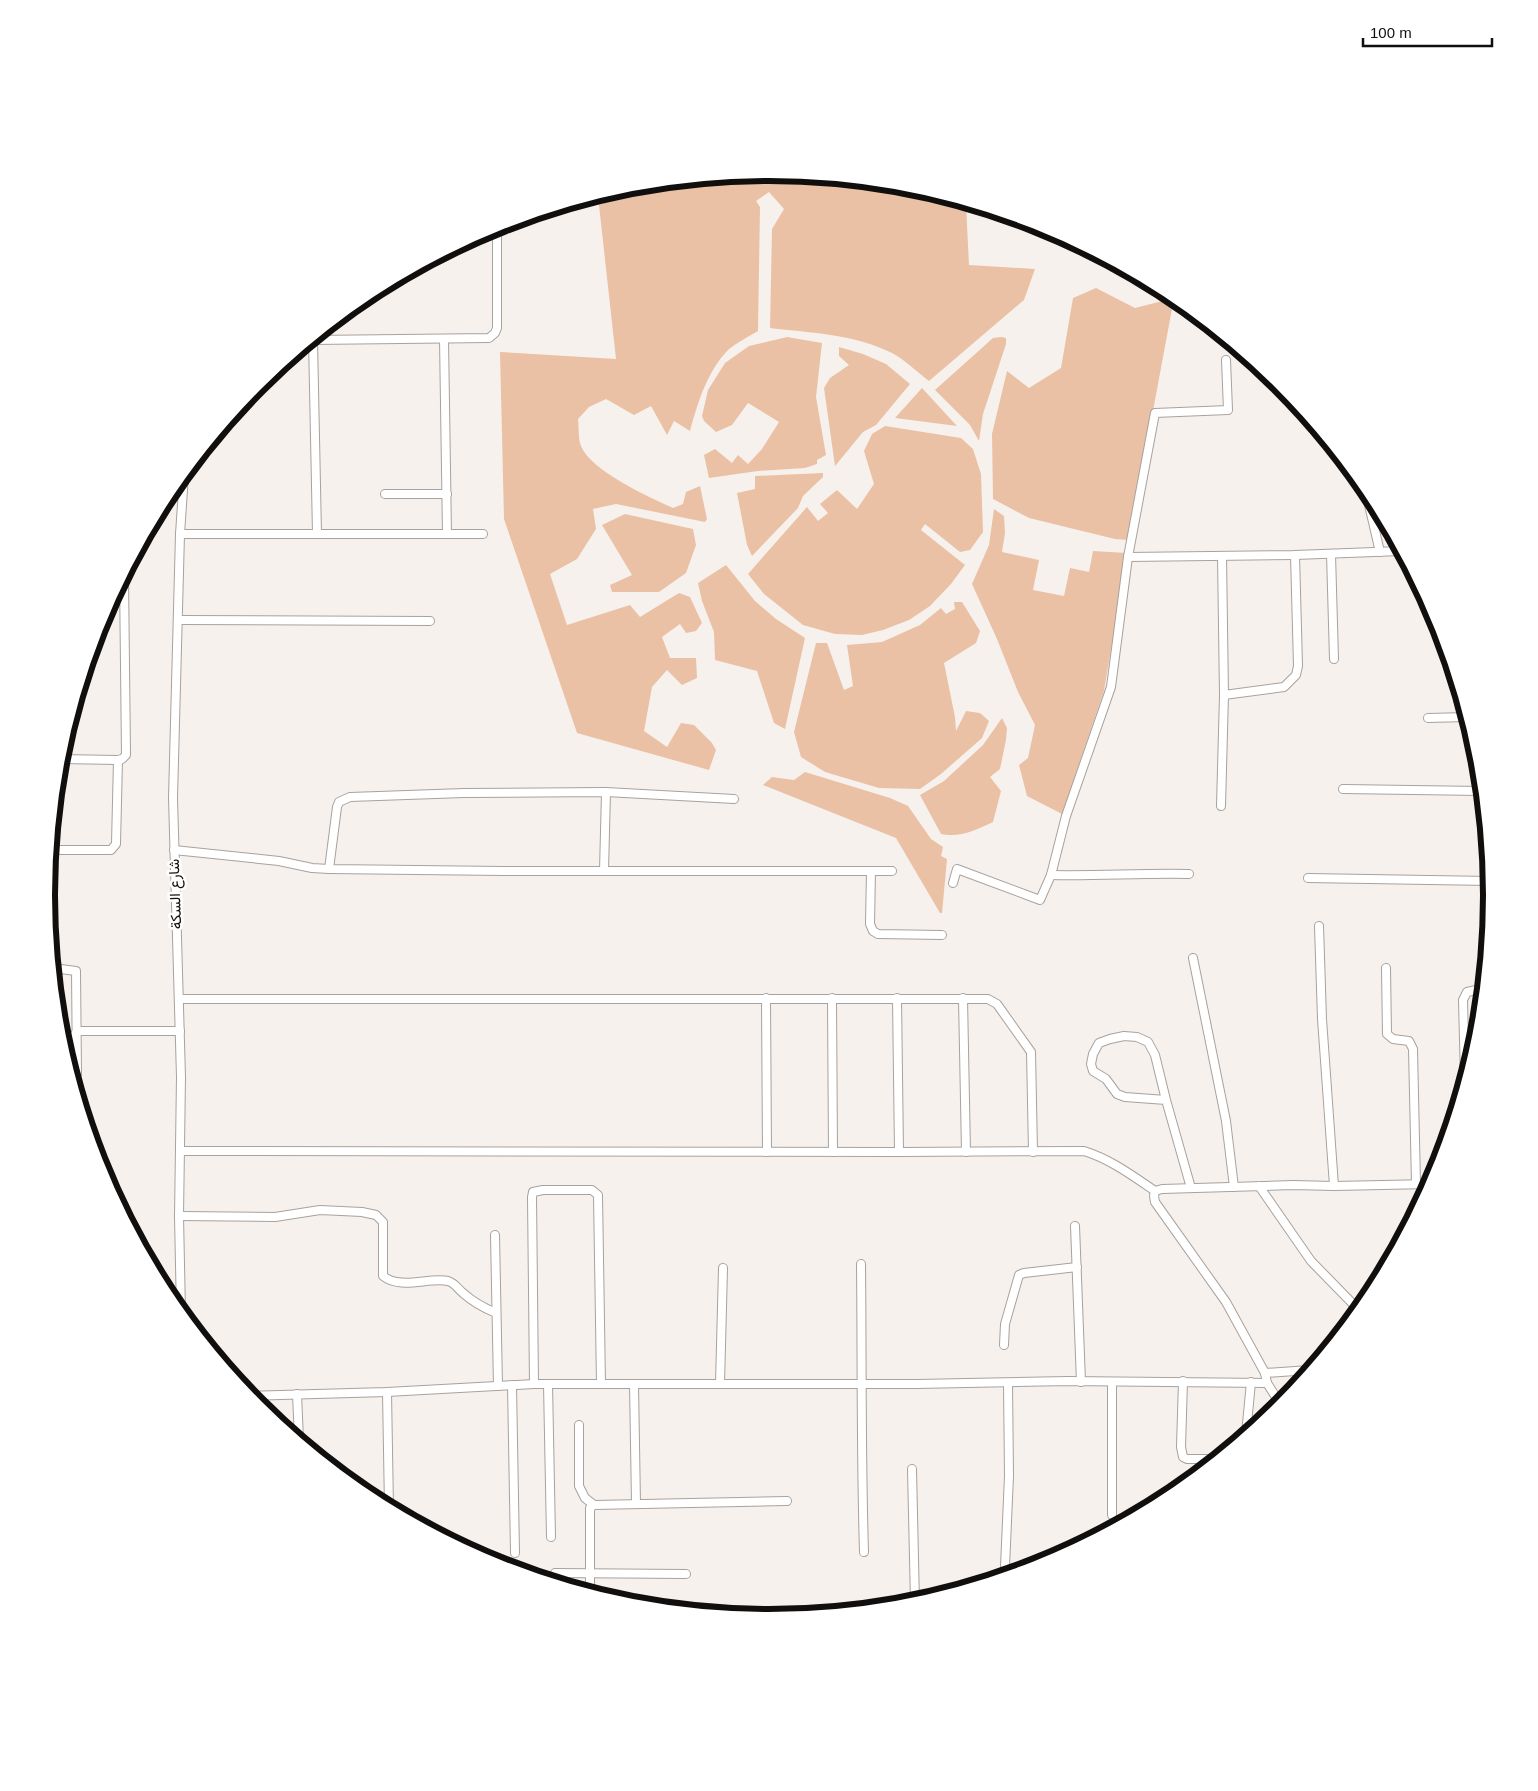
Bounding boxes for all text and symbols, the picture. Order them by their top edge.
scale bar [1363,15,1492,47]
text: 100 m [1370,24,1412,41]
street label: شارع السكة [165,858,187,929]

